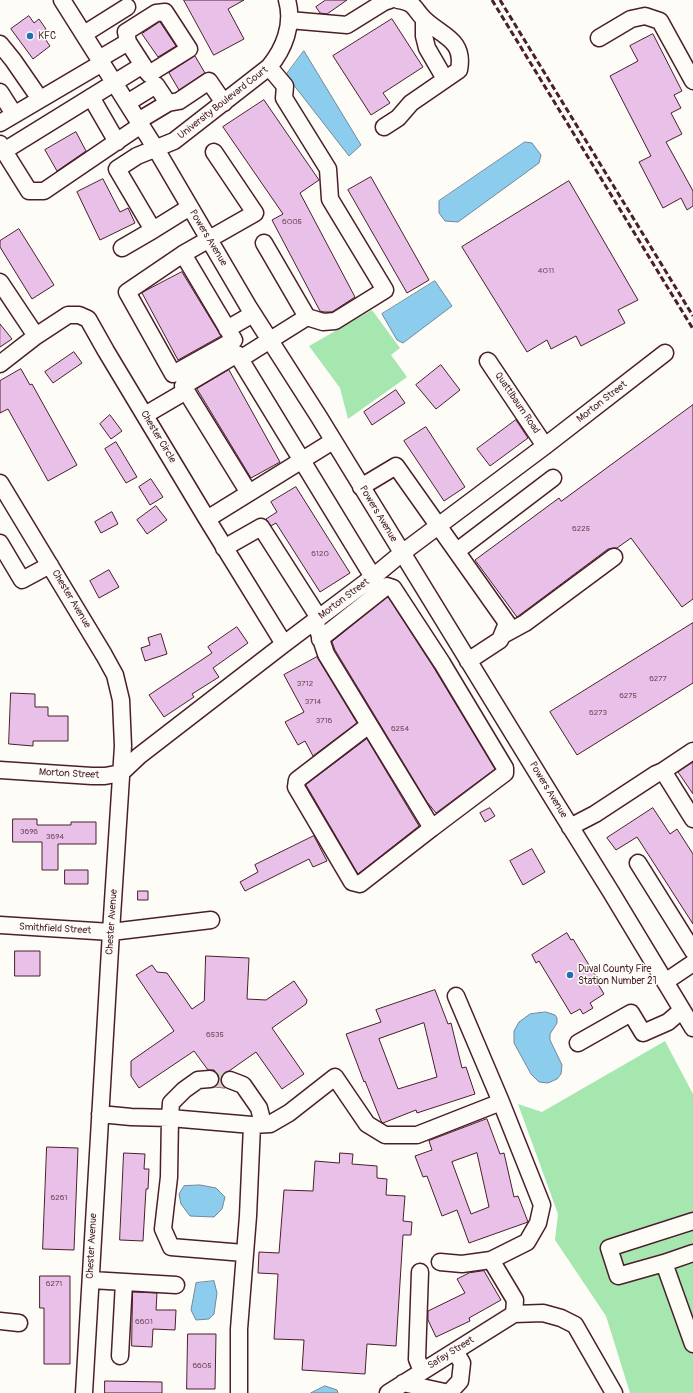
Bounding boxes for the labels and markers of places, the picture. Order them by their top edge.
place label: KFC [38,30,56,42]
marker: KFC [25,31,35,41]
place label: Duval County Fire Station Number 21 [578,963,657,986]
marker: Duval County Fire Station Number 21 [565,970,575,980]

